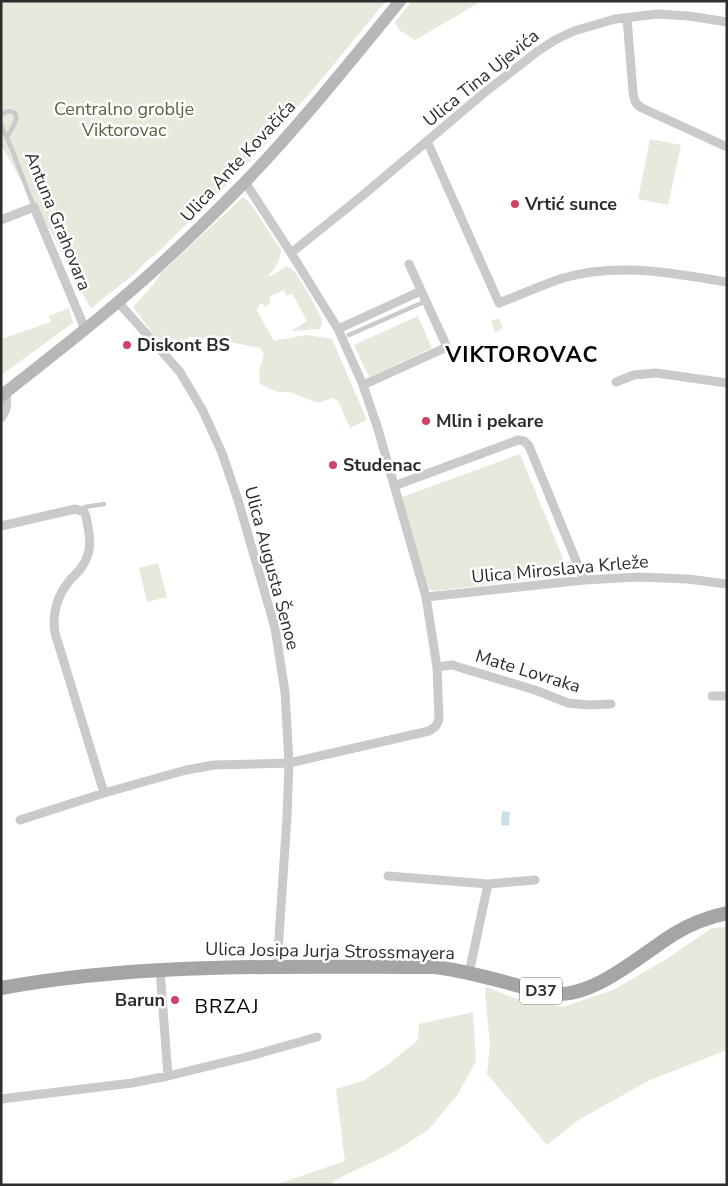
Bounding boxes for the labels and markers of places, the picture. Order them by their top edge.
place label: Vrtić sunce [524,192,617,216]
marker: Vrtić sunce [509,198,521,210]
place label: Diskont BS [137,333,230,357]
marker: Diskont BS [121,339,133,351]
place label: Mlin i pekare [436,409,544,433]
marker: Mlin i pekare [420,415,432,427]
place label: Studenac [343,453,422,477]
marker: Studenac [327,459,339,471]
place label: Barun [115,988,165,1012]
marker: Barun [169,994,181,1006]

